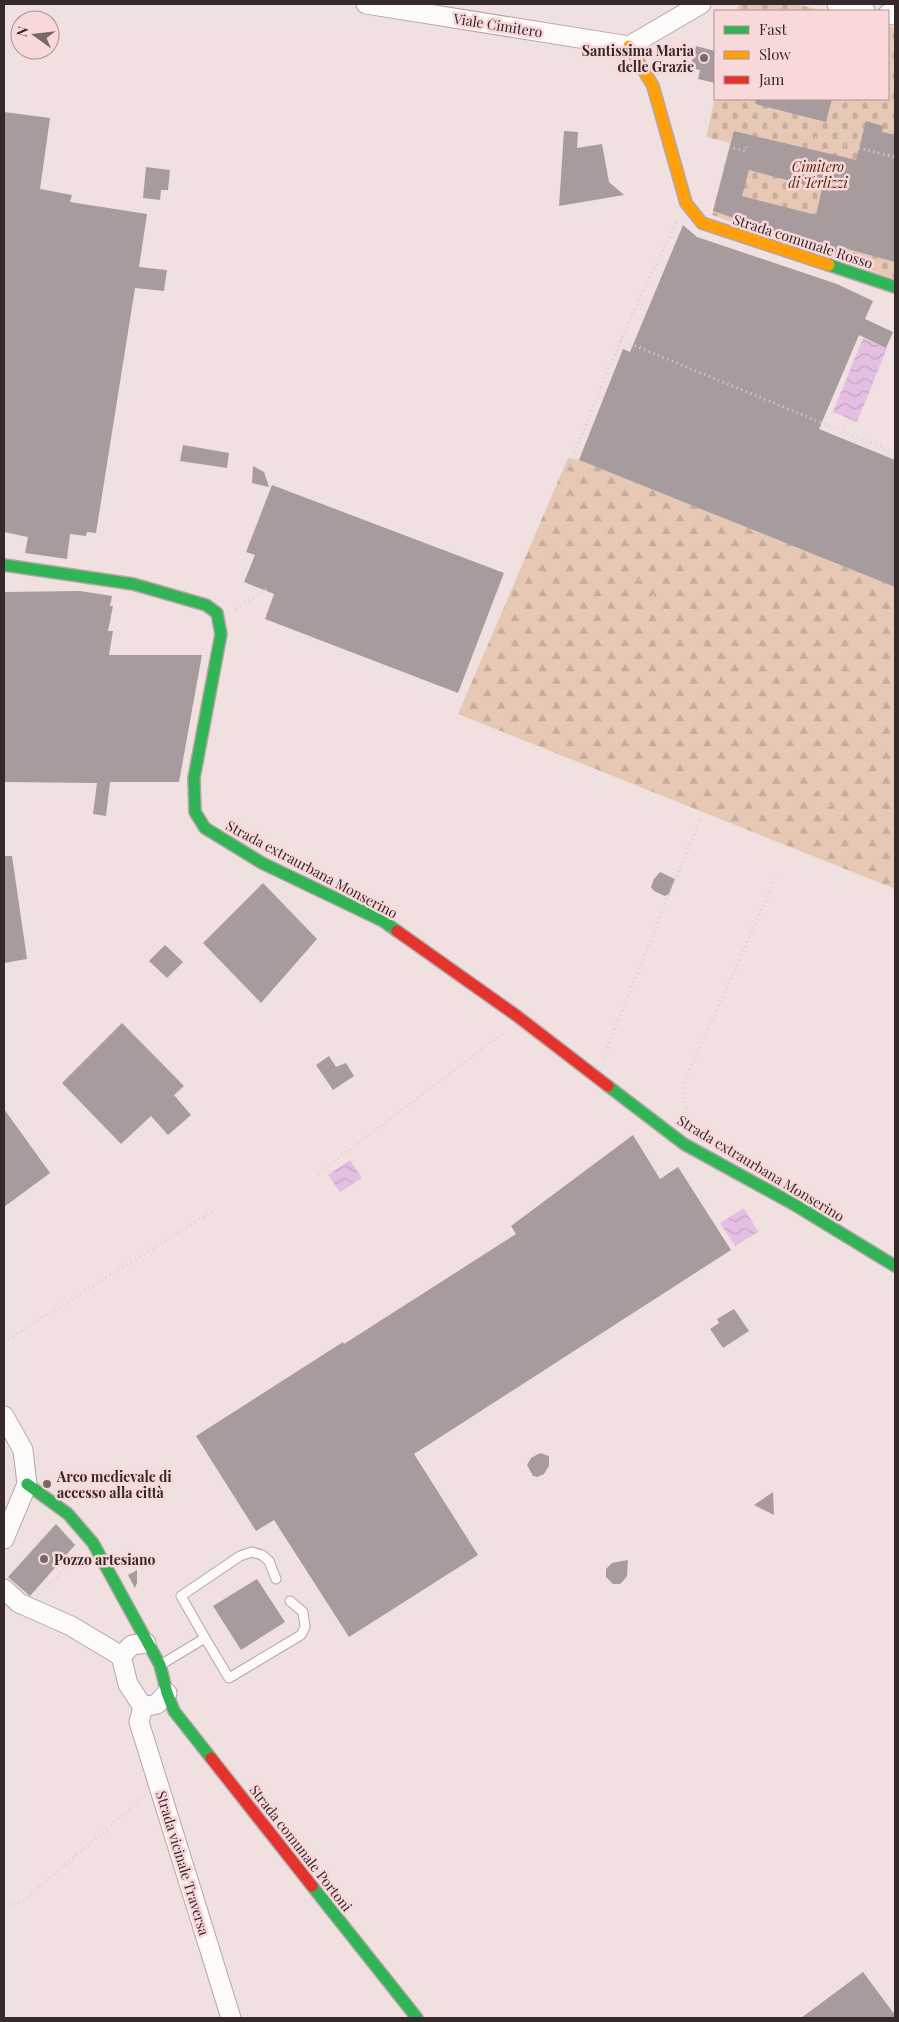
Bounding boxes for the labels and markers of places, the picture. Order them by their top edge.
place label: Santissima Maria delle Grazie [582,41,695,76]
marker: Santissima Maria delle Grazie [698,52,710,64]
place label: Arco medievale di accesso alla città [56,1467,172,1502]
marker: Arco medievale di accesso alla città [41,1478,53,1490]
place label: Pozzo artesiano [54,1550,156,1569]
marker: Pozzo artesiano [38,1553,50,1565]

